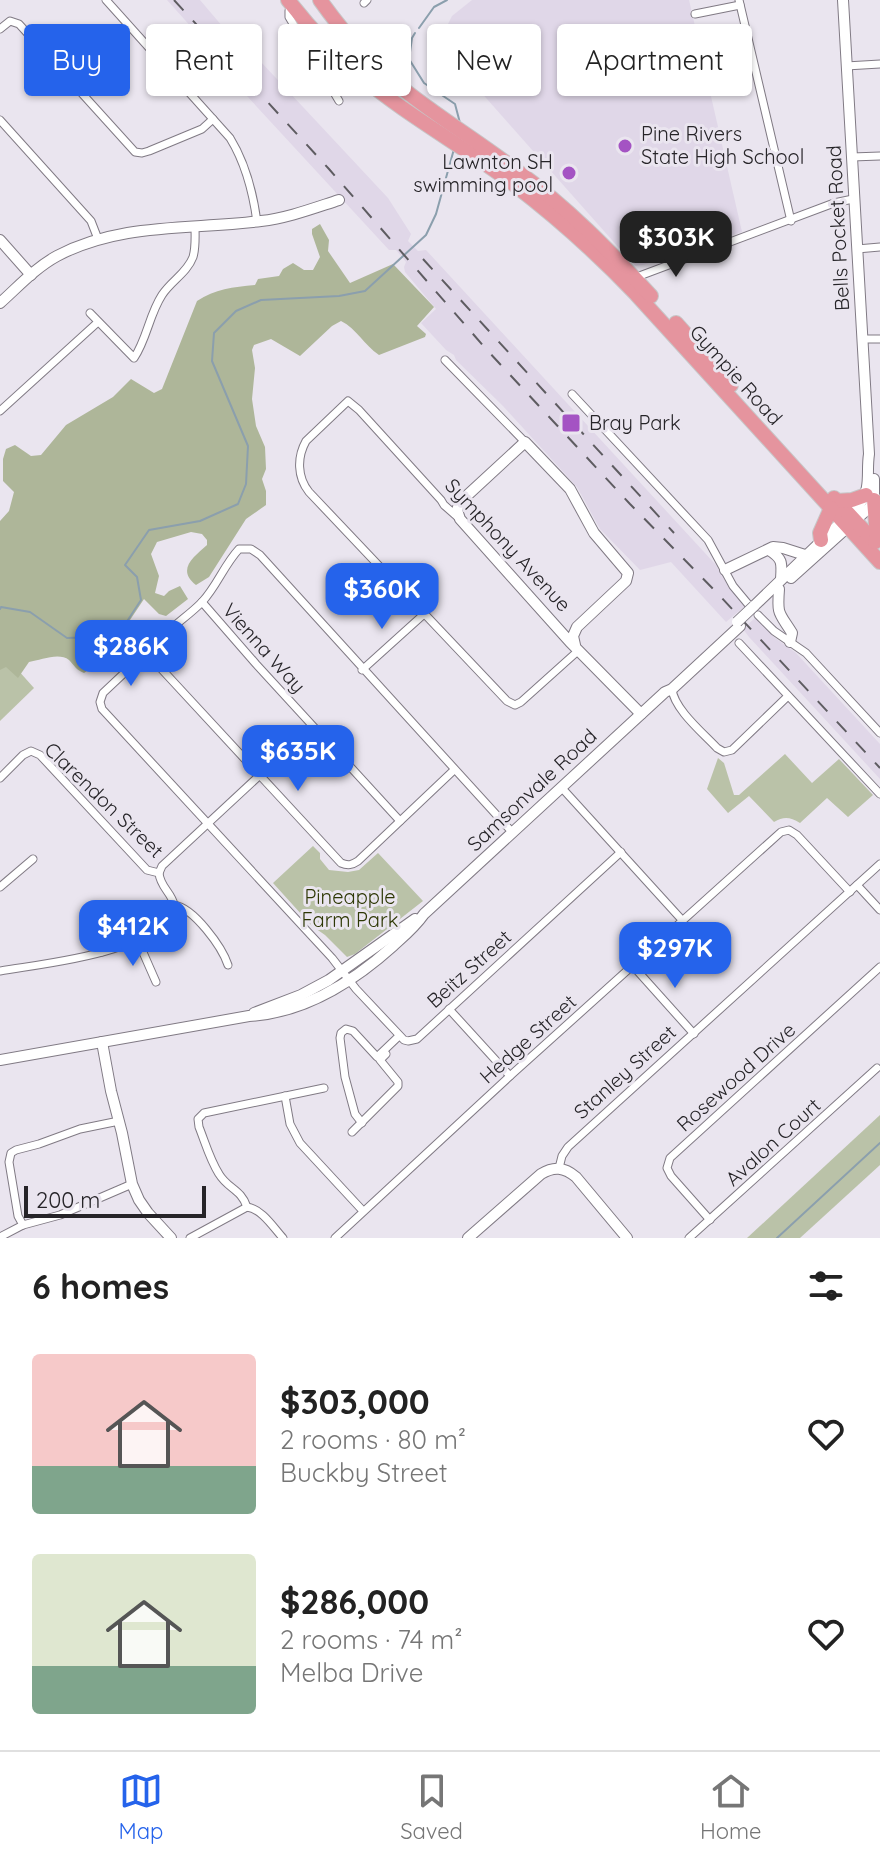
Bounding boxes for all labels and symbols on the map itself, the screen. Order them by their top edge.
place label: Pine Rivers State High School [641,121,804,169]
marker: Pine Rivers State High School [616,137,634,155]
street label: Bells Pocket Road [821,145,854,312]
place label: Lawnton SH swimming pool [413,149,553,197]
marker: Lawnton SH swimming pool [560,164,578,182]
pin: $303K [620,211,732,279]
street label: Gympie Road [685,319,788,430]
place label: Bray Park [589,410,681,435]
marker: Bray Park [560,412,582,434]
street label: Symphony Avenue [440,473,577,616]
pin: $360K [326,563,438,631]
street label: Vienna Way [218,598,311,698]
pin: $286K [75,620,187,688]
street label: Samsonvale Road [462,723,602,856]
pin: $635K [242,725,354,793]
street label: Clarendon Street [40,737,169,863]
park label: Pineapple Farm Park [302,884,398,932]
pin: $412K [77,900,189,968]
pin: $297K [619,922,731,990]
street label: Beitz Street [421,924,516,1013]
street label: Hedge Street [474,989,581,1089]
street label: Rosewood Drive [671,1017,800,1136]
street label: Stanley Street [568,1019,681,1124]
street label: Avalon Court [720,1092,826,1191]
scale bar [24,1182,206,1218]

